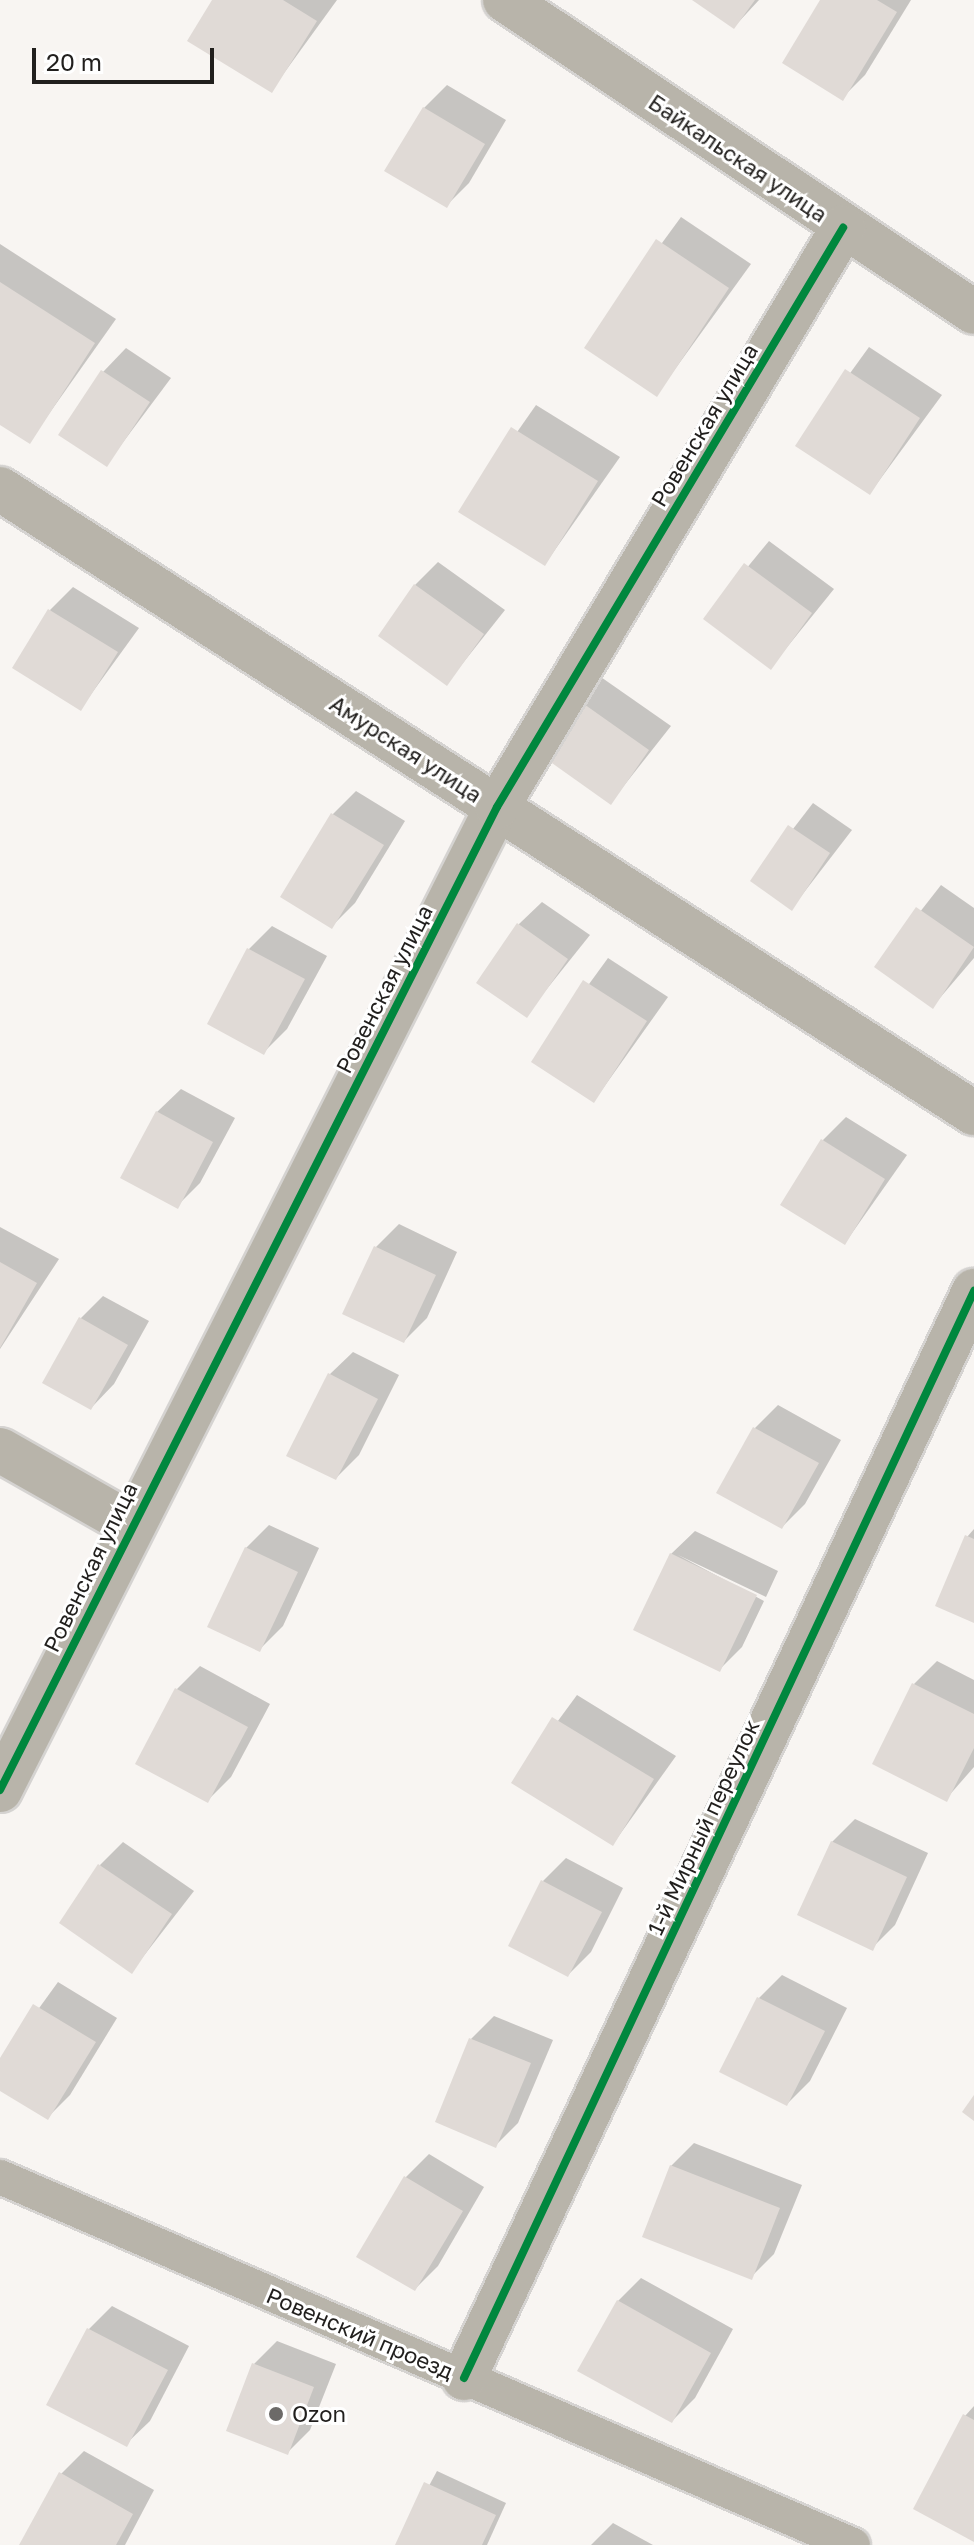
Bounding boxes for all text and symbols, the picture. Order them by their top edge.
scale bar [36,32,218,82]
text: 20 m [46,47,102,76]
street label: Байкальская улица [644,89,832,227]
street label: Ровенская улица [645,339,763,511]
street label: Амурская улица [325,690,487,808]
street label: Ровенская улица [330,900,438,1078]
street label: Ровенская улица [38,1478,142,1656]
street label: 1-й Мирный переулок [641,1715,765,1939]
street label: Ровенский проезд [263,2282,457,2384]
place label: Ozon [292,2401,346,2427]
marker: Ozon [267,2405,285,2423]

